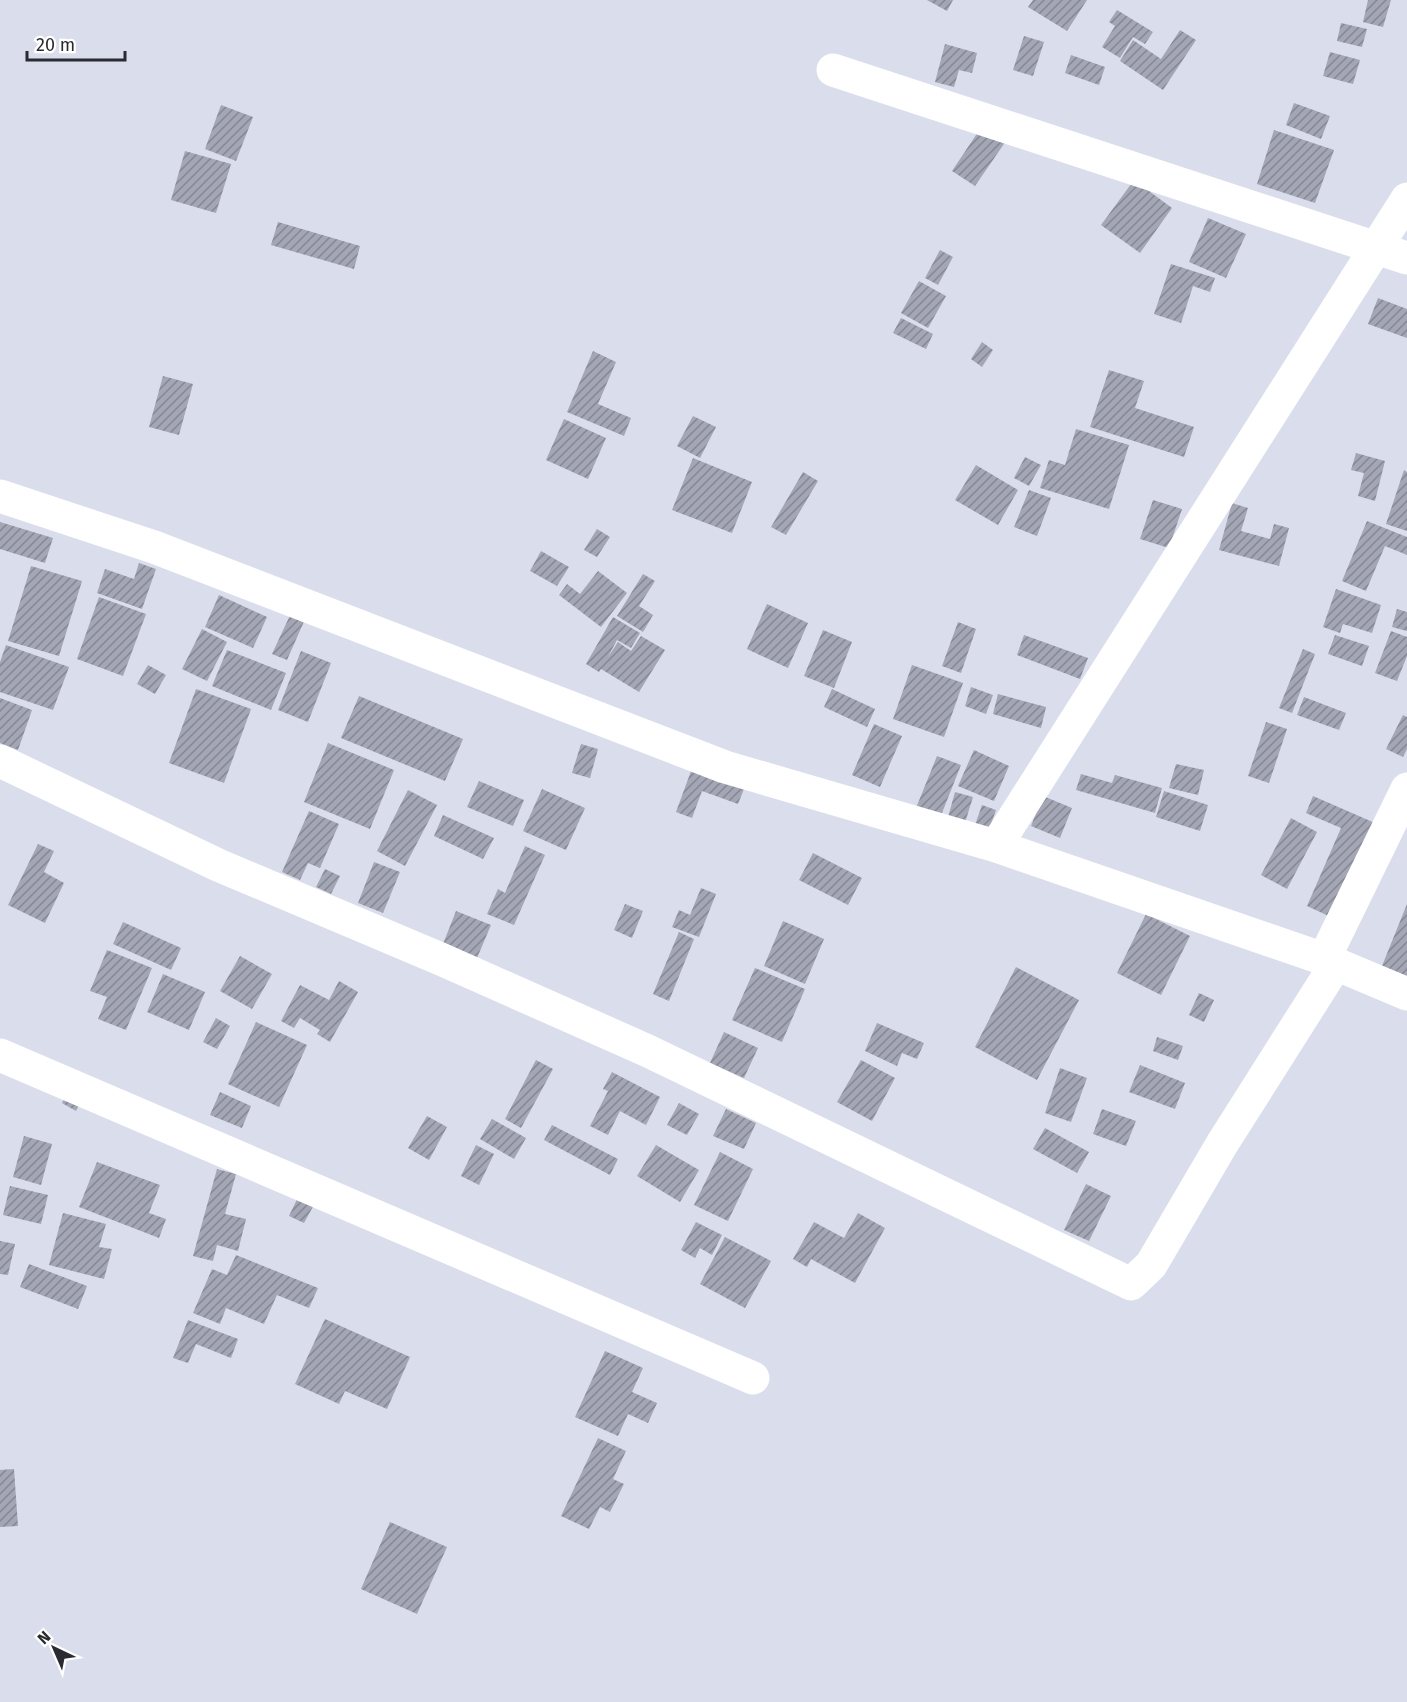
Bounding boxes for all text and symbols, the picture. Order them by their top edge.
scale bar [27,24,124,62]
text: 20 m [36,34,75,56]
north arrow [24,1618,84,1678]
text: N [34,1627,54,1648]

